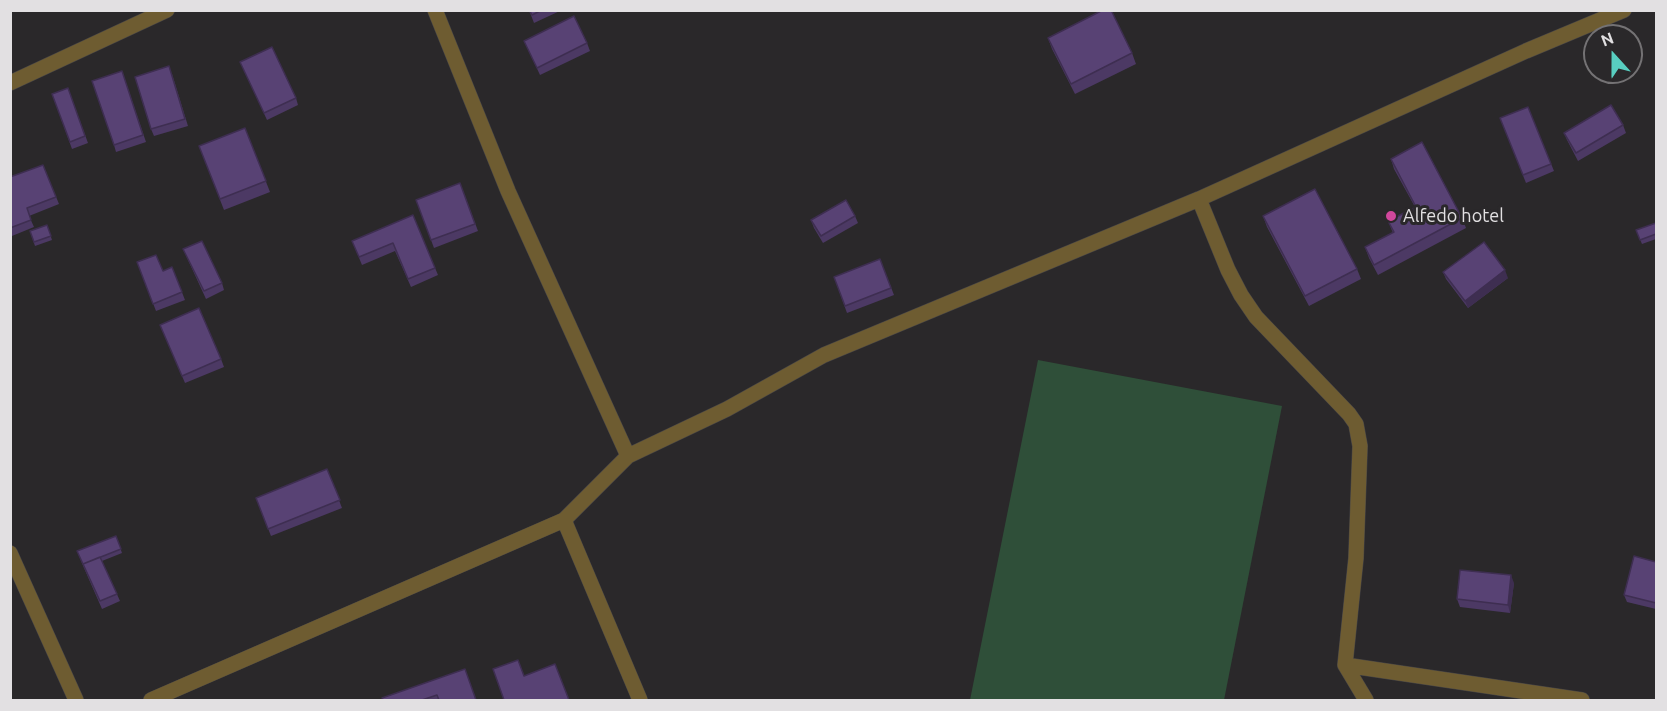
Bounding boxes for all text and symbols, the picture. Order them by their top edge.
north arrow [1583,24,1643,84]
text: N [1598,29,1616,50]
place label: Alfedo hotel [1403,205,1504,227]
marker: Alfedo hotel [1384,209,1398,223]

